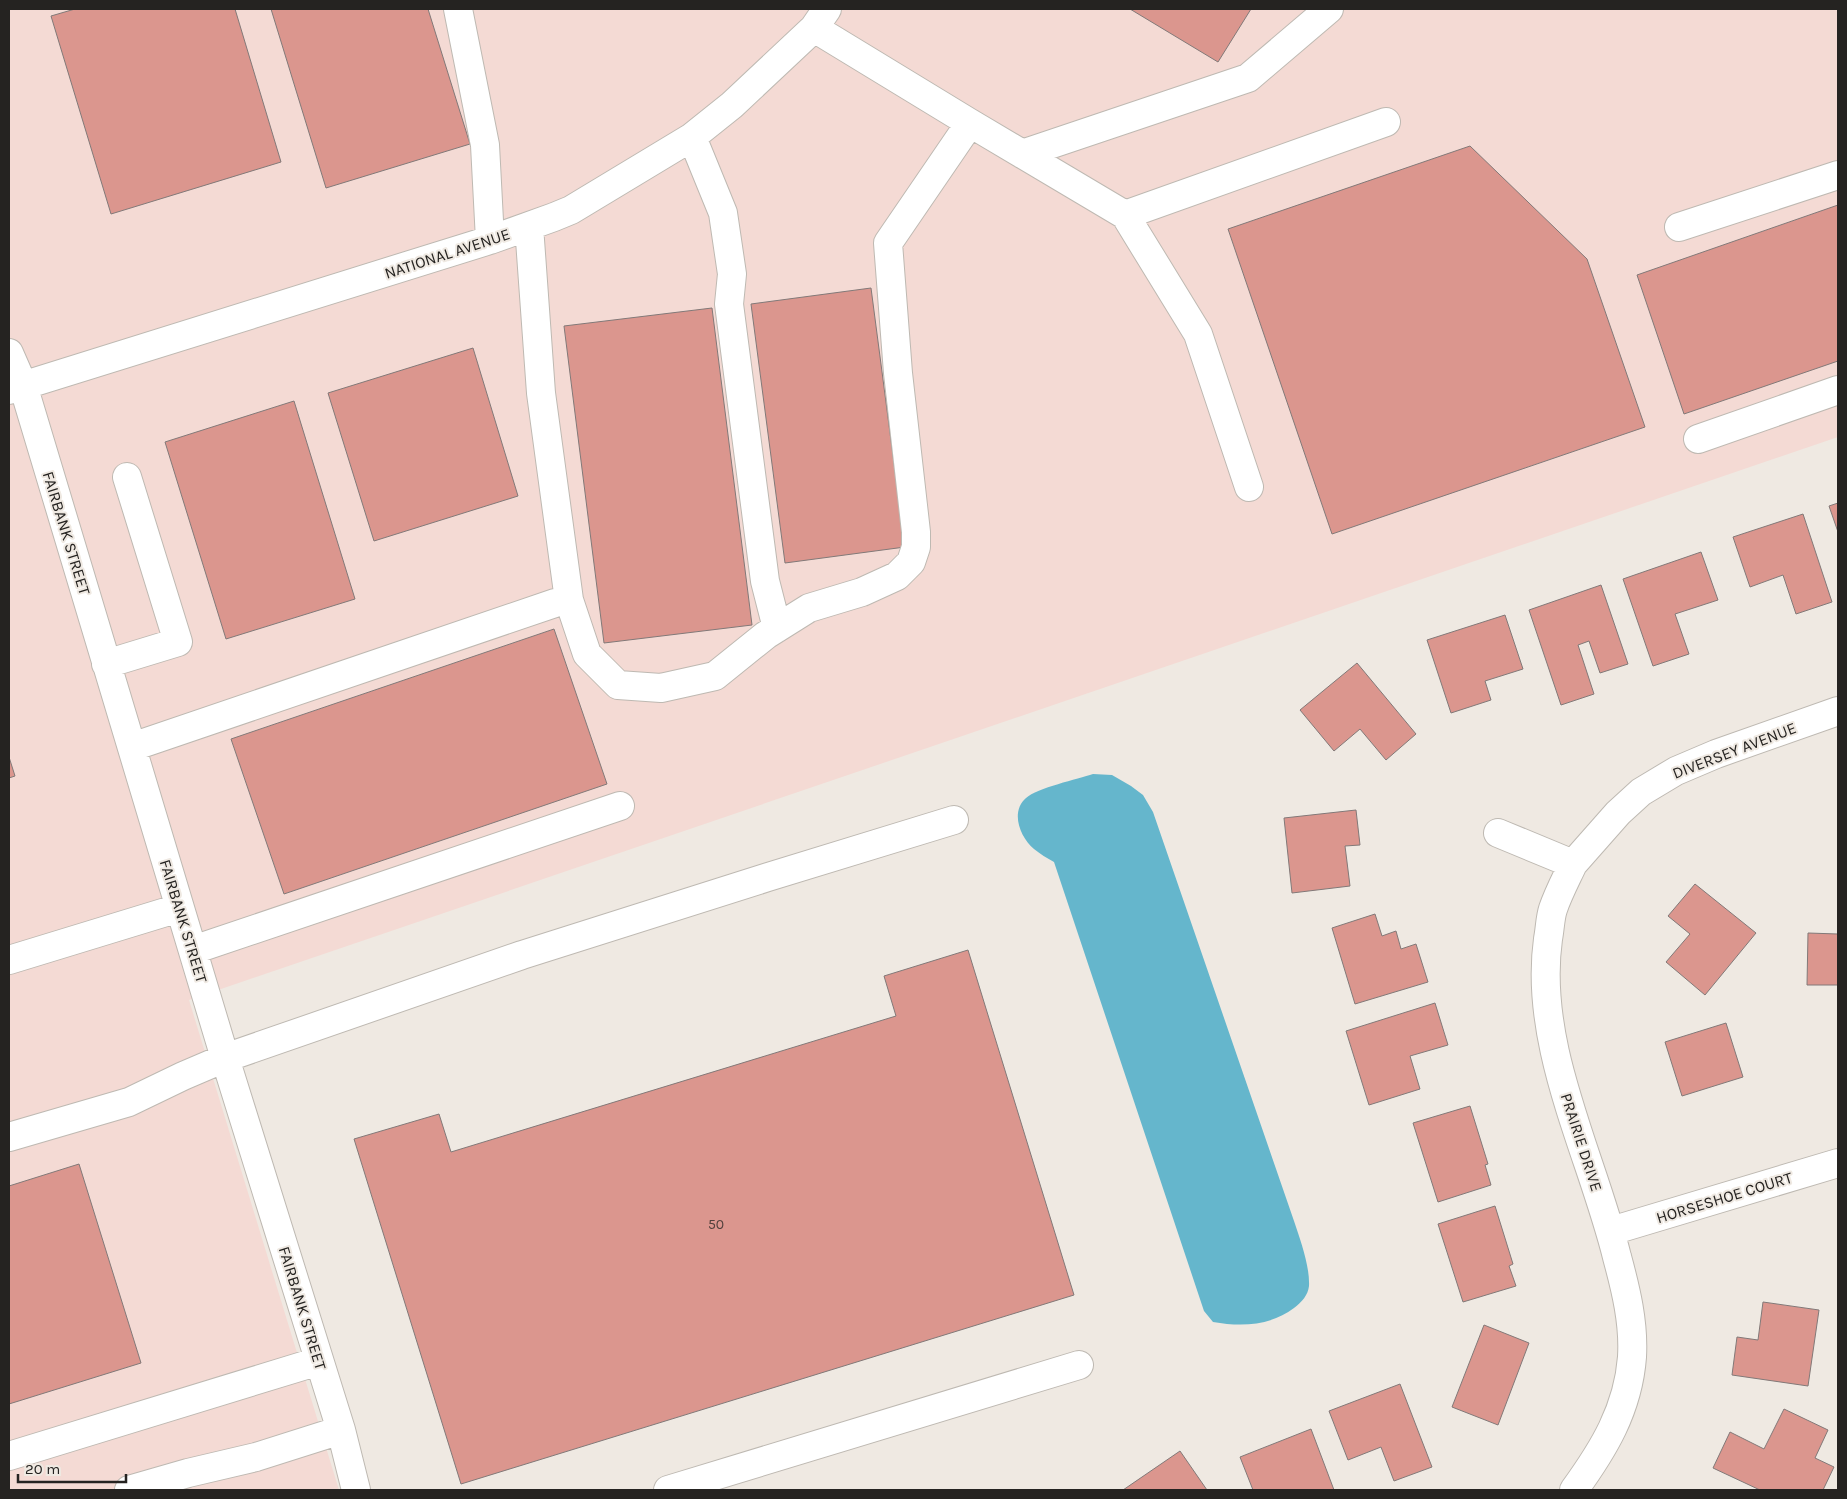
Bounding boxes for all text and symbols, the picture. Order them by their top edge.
street label: NATIONAL AVENUE [382,224,512,283]
street label: FAIRBANK STREET [39,469,94,597]
street label: DIVERSEY AVENUE [1670,718,1799,783]
street label: FAIRBANK STREET [156,857,211,985]
street label: PRAIRIE DRIVE [1557,1091,1606,1194]
street label: HORSESHOE COURT [1654,1168,1795,1227]
house number: 50 [708,1216,724,1233]
street label: FAIRBANK STREET [275,1244,330,1372]
scale bar [18,1452,125,1484]
text: 20 m [25,1460,60,1478]

